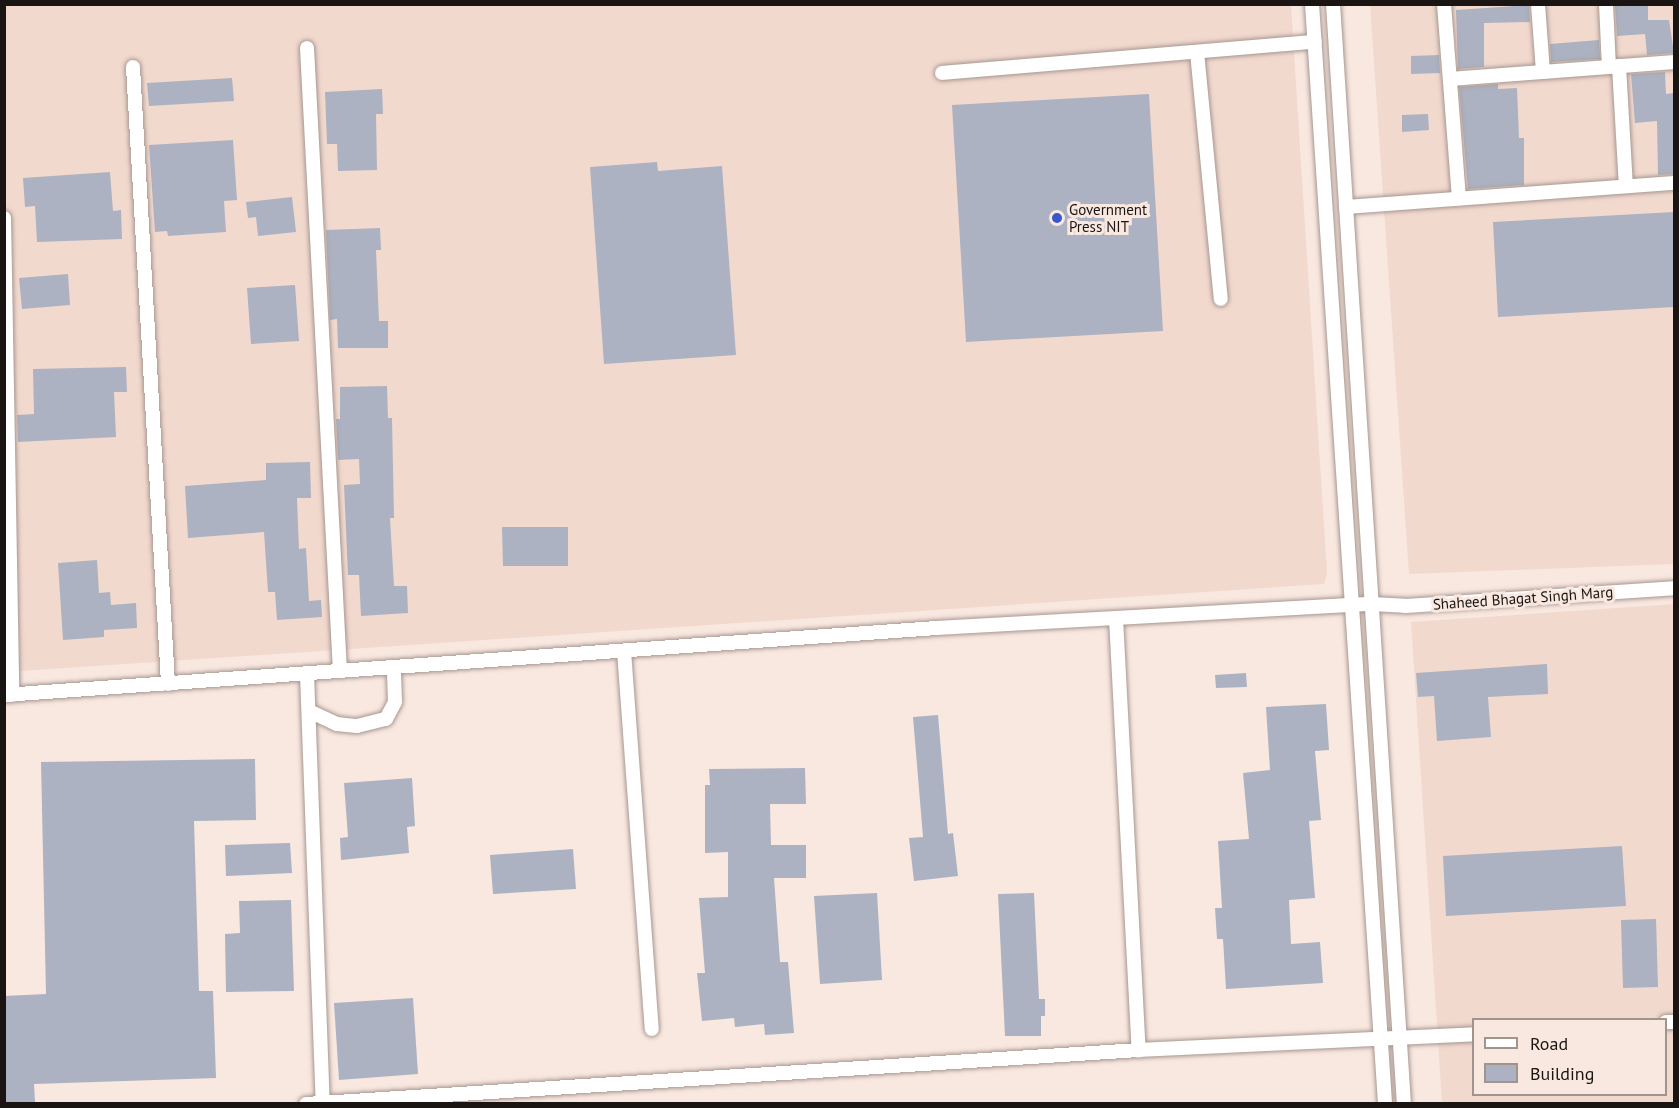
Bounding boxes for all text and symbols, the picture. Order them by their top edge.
place label: Government Press NIT [1069,200,1147,235]
marker: Government Press NIT [1050,211,1064,225]
street label: Shaheed Bhagat Singh Marg [1432,583,1614,613]
legend [1472,1018,1667,1096]
text: Road [1530,1032,1568,1055]
text: Building [1530,1062,1594,1085]

